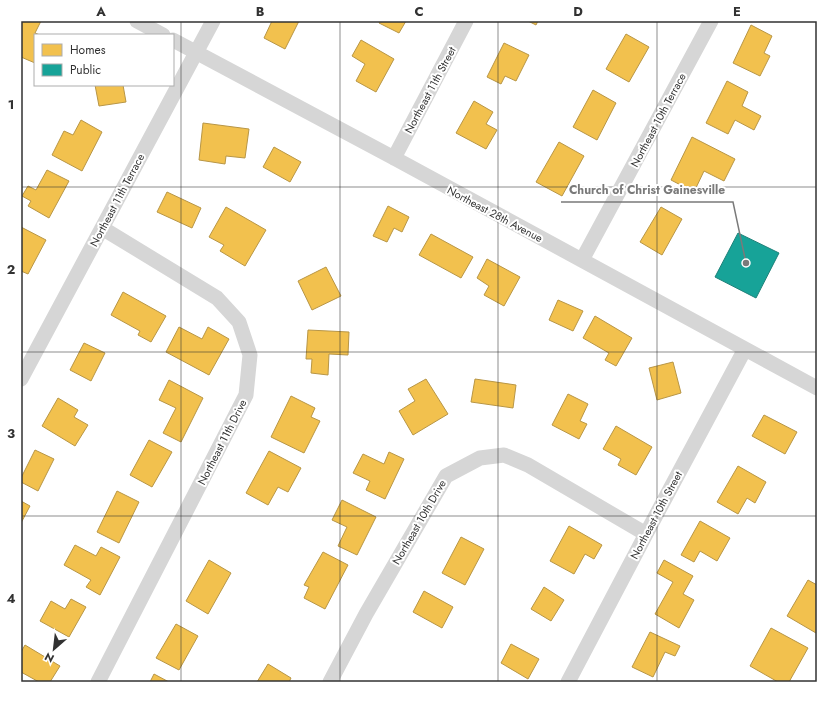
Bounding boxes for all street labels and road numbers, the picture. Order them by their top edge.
street label: Northeast 11th Street [400,44,460,136]
street label: Northeast 10th Terrace [626,70,690,170]
street label: Northeast 11th Terrace [86,150,148,249]
street label: Northeast 28th Avenue [444,182,546,246]
street label: Northeast 11th Drive [194,396,251,488]
street label: Northeast 10th Street [626,468,686,562]
street label: Northeast 10th Drive [388,476,450,567]

